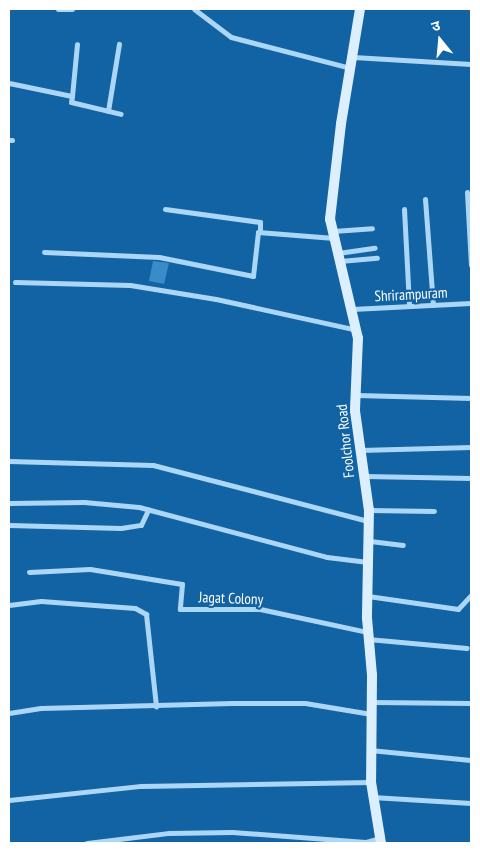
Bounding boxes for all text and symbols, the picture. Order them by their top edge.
north arrow [415,15,465,65]
text: उ [429,16,442,35]
street label: Shrirampuram [374,283,448,305]
street label: Foolchor Road [332,403,358,479]
street label: Jagat Colony [198,588,264,608]

